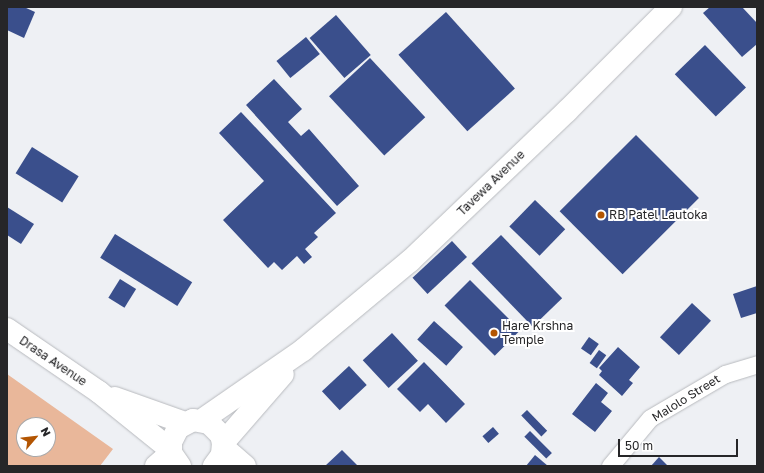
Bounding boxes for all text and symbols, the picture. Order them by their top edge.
street label: Tavewa Avenue [454,147,528,219]
place label: RB Patel Lautoka [609,208,708,222]
marker: RB Patel Lautoka [596,210,606,220]
place label: Hare Krshna Temple [502,319,573,347]
marker: Hare Krshna Temple [489,328,499,338]
street label: Drasa Avenue [17,333,89,389]
street label: Malolo Street [649,371,723,425]
north arrow [16,417,56,457]
text: N [38,425,54,438]
scale bar [620,431,740,457]
text: 50 m [625,438,653,453]

